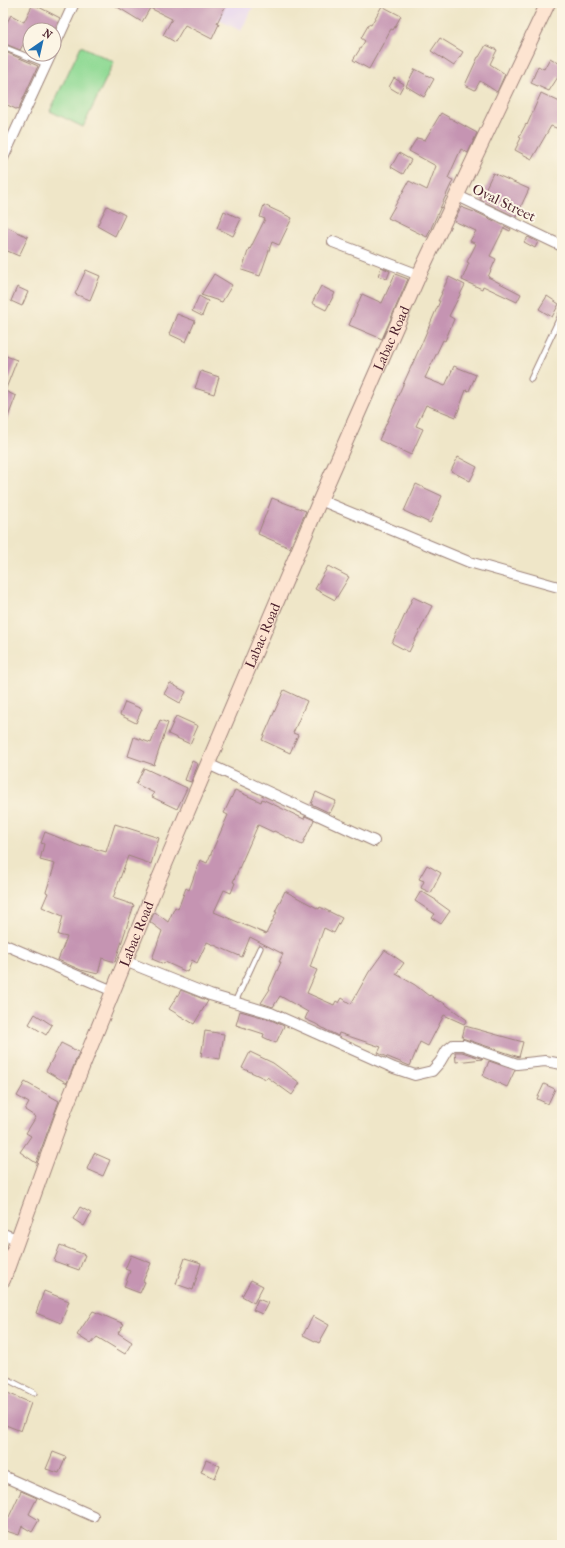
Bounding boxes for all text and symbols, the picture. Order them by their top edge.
north arrow [22,22,62,62]
text: N [40,26,55,42]
street label: Oval Street [470,180,538,226]
street label: Labac Road [370,303,413,373]
street label: Labac Road [241,600,284,671]
street label: Labac Road [115,898,157,969]

